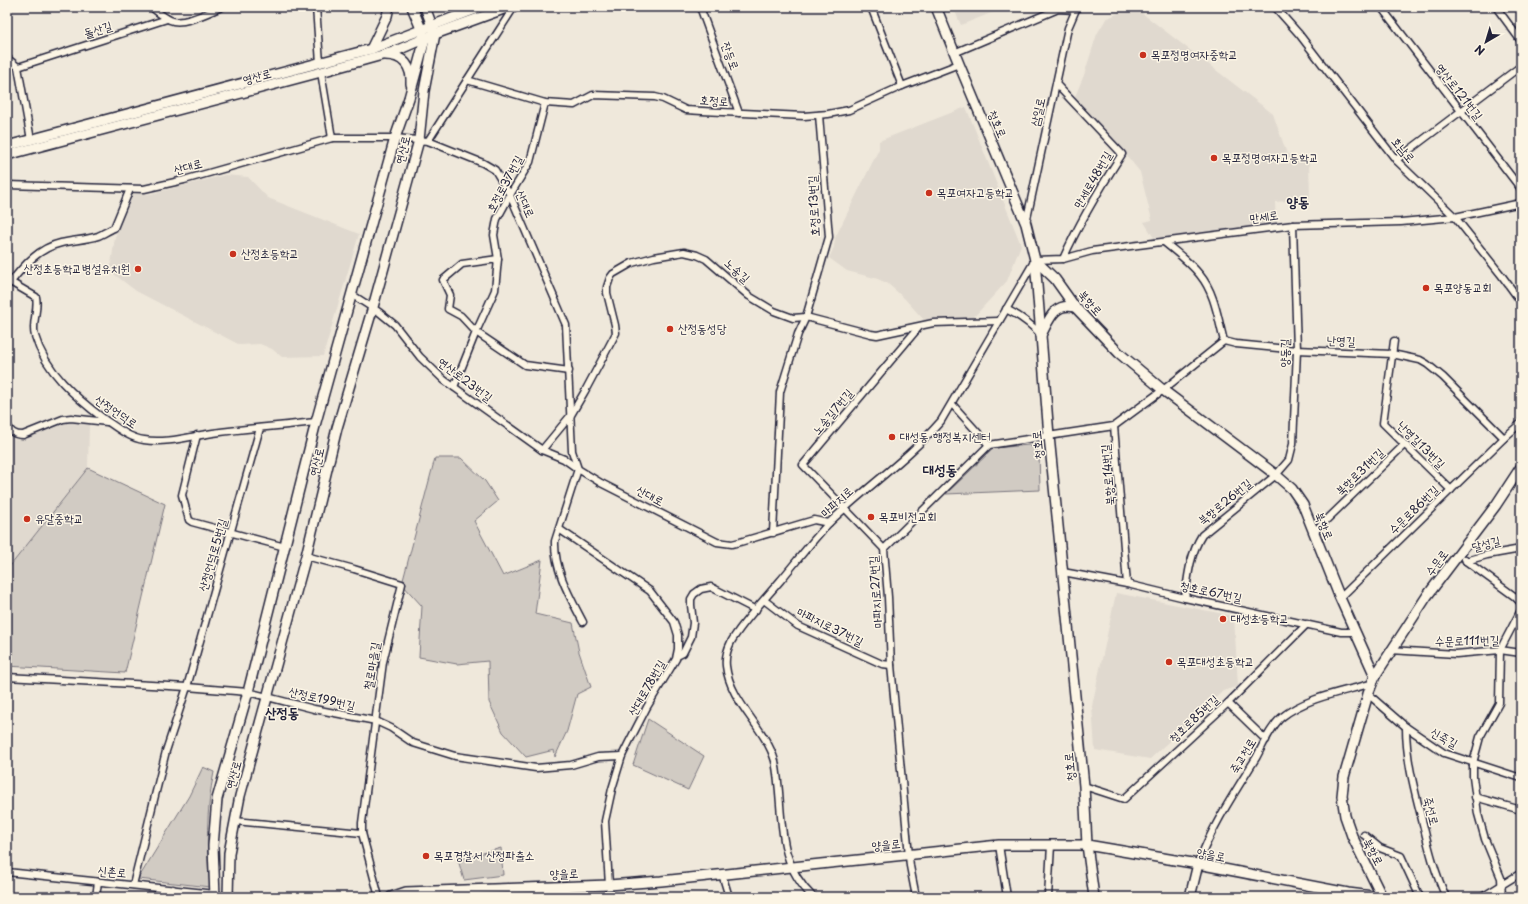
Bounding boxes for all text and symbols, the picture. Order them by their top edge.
street label: 돌산길 [81,16,115,42]
north arrow [1466,22,1506,62]
street label: 잔등로 [718,39,744,72]
text: N [1471,41,1488,60]
place label: 목포정명여자중학교 [1151,45,1238,63]
marker: 목포정명여자중학교 [1138,50,1148,60]
street label: 영산로121번길 [1432,59,1488,124]
street label: 영산로 [240,64,273,88]
street label: 호정로 [699,90,729,110]
street label: 삼일로 [1025,96,1049,128]
street label: 청호로 [984,107,1012,140]
street label: 호남로 [1388,132,1420,166]
street label: 연산로 [390,134,414,166]
street label: 만세로48번길 [1068,147,1116,212]
place label: 목포정명여자고등학교 [1222,148,1319,166]
street label: 호정로37번길 [481,151,527,215]
marker: 목포정명여자고등학교 [1209,153,1219,163]
street label: 산대로 [171,154,204,178]
street label: 호정로13번길 [802,174,824,237]
place label: 목포여자고등학교 [937,183,1014,201]
street label: 산대로 [512,187,540,220]
marker: 목포여자고등학교 [924,188,934,198]
district label: 양동 [1287,191,1309,212]
street label: 만세로 [1248,205,1279,227]
place label: 산정초등학교 [241,244,299,262]
marker: 산정초등학교 [228,249,238,259]
street label: 노송길 [721,254,755,287]
place label: 산정초등학교병설유치원 [24,259,130,277]
marker: 산정초등학교병설유치원 [133,264,143,274]
place label: 목포양동교회 [1434,278,1492,296]
marker: 목포양동교회 [1421,283,1431,293]
street label: 북항로 [1074,286,1107,319]
place label: 산정동성당 [678,319,727,337]
marker: 산정동성당 [665,324,675,334]
street label: 난영길 [1326,331,1356,350]
street label: 양동길 [1275,338,1293,368]
street label: 연산로23번길 [434,353,497,406]
street label: 노송길7번길 [808,384,857,438]
street label: 산정언덕로 [92,390,142,432]
street label: 난영길13번길 [1394,416,1450,473]
place label: 대성동 행정복지센터 [900,427,991,445]
street label: 청호로 [1027,430,1047,460]
marker: 대성동 행정복지센터 [887,432,897,442]
street label: 북항로14번길 [1095,443,1119,507]
street label: 북항로31번길 [1331,443,1388,499]
street label: 연산로 [304,446,328,478]
district label: 대성동 [922,459,957,480]
street label: 북항로26번길 [1194,474,1255,529]
street label: 산대로 [633,480,667,510]
street label: 수문로86번길 [1384,480,1443,538]
street label: 마파지로 [816,482,857,521]
place label: 목포비전교회 [879,507,937,525]
place label: 유달중학교 [35,509,83,527]
street label: 북항로 [1311,509,1339,542]
marker: 목포비전교회 [866,512,876,522]
marker: 유달중학교 [22,514,32,524]
street label: 산정언덕로5번길 [193,516,231,593]
street label: 달성길 [1470,531,1502,555]
street label: 수문로 [1420,545,1452,579]
street label: 마파지로27번길 [863,555,887,629]
street label: 청호로67번길 [1179,576,1244,606]
street label: 마파지로37번길 [794,602,867,650]
place label: 대성초등학교 [1231,609,1289,627]
marker: 대성초등학교 [1218,614,1228,624]
street label: 수문로111번길 [1435,630,1500,650]
street label: 철로마을길 [358,640,384,691]
place label: 목포대성초등학교 [1177,652,1254,670]
street label: 산대로78번길 [623,656,670,719]
marker: 목포대성초등학교 [1164,657,1174,667]
street label: 산정로199번길 [287,682,358,714]
street label: 청호로85번길 [1164,690,1223,746]
district label: 산정동 [265,702,299,723]
street label: 신죽길 [1427,722,1462,752]
street label: 죽교천로 [1224,734,1260,777]
street label: 청호로 [1059,752,1079,782]
street label: 연산로 [221,758,245,791]
street label: 죽선로 [1420,795,1444,827]
street label: 양을로 [871,834,901,854]
street label: 북항로 [1359,835,1388,869]
street label: 양을로 [1195,842,1227,866]
place label: 목포경찰서 산정파출소 [434,846,534,864]
marker: 목포경찰서 산정파출소 [421,851,431,861]
street label: 신촌로 [97,861,127,881]
street label: 양을로 [549,864,579,883]

